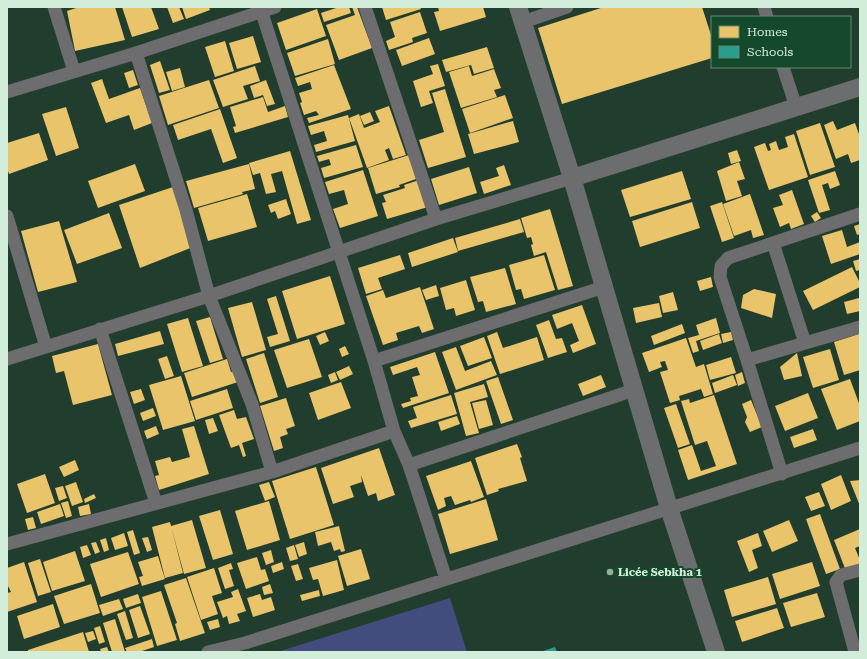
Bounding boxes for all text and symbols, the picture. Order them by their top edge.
legend [711,16,851,68]
text: Homes [747,25,788,39]
text: Schools [747,45,794,59]
place label: Licée Sebkha 1 [618,566,702,579]
marker: Licée Sebkha 1 [605,567,615,577]

